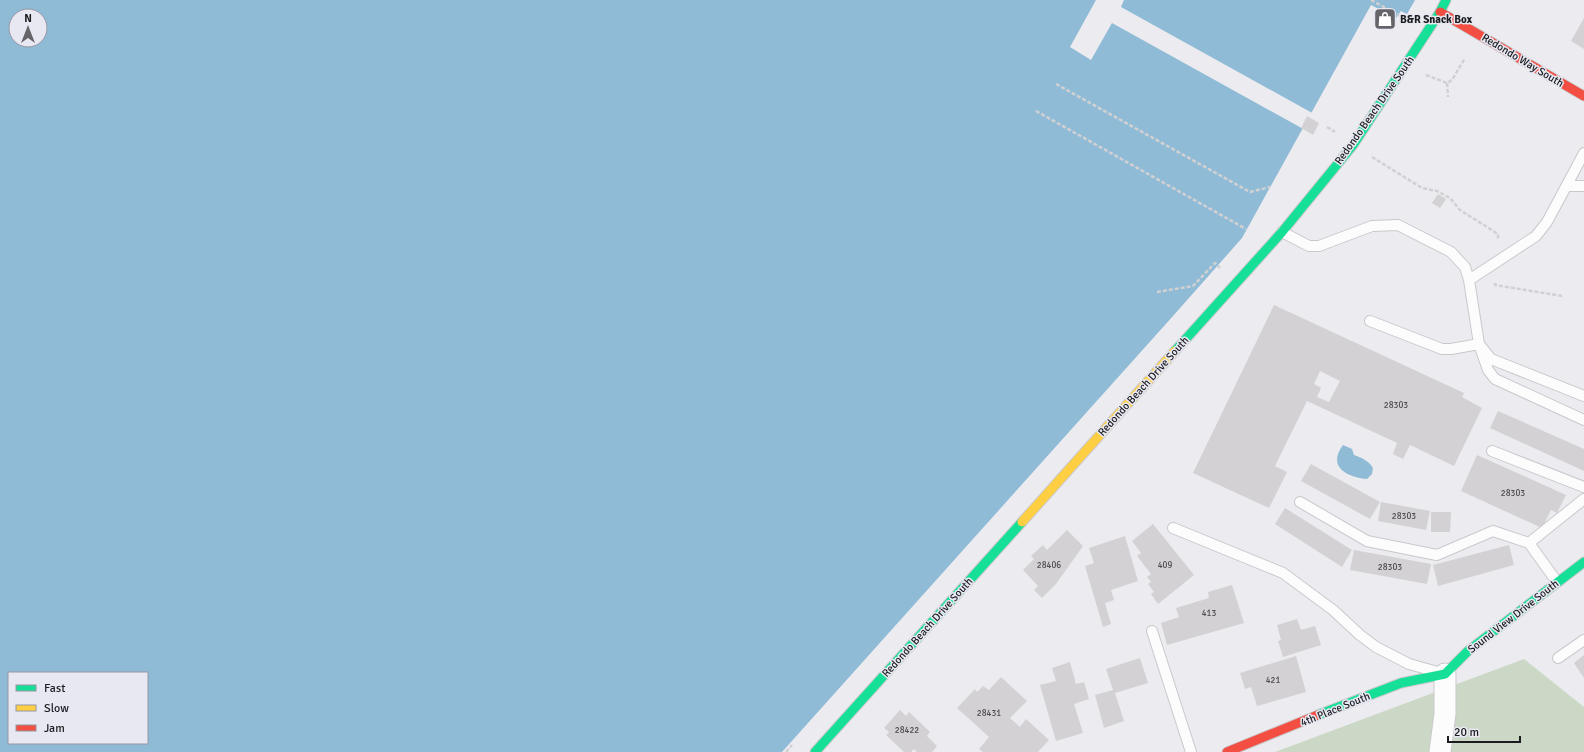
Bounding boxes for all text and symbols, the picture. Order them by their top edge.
shop icon: B&R Snack Box [1372,6,1398,32]
north arrow [8,8,48,48]
text: N [24,12,32,25]
place label: B&R Snack Box [1400,13,1473,26]
street label: Redondo Way South [1479,31,1566,90]
street label: Redondo Beach Drive South [1332,54,1417,167]
street label: Redondo Beach Drive South [1095,334,1192,439]
house number: 28303 [1384,400,1408,411]
house number: 28303 [1501,488,1525,499]
house number: 28303 [1392,511,1416,522]
house number: 28406 [1037,560,1061,571]
house number: 409 [1158,560,1172,571]
house number: 28303 [1378,562,1402,573]
street label: Redondo Beach Drive South [879,575,976,680]
street label: Sound View Drive South [1465,577,1561,656]
house number: 413 [1202,608,1216,619]
legend [8,672,148,744]
house number: 421 [1266,675,1280,686]
text: Fast [44,681,65,696]
street label: 4th Place South [1298,690,1372,729]
text: Slow [44,701,69,716]
house number: 28431 [977,708,1001,719]
scale bar [1448,718,1520,744]
text: Jam [44,721,65,736]
house number: 28422 [895,725,919,736]
text: 20 m [1454,725,1479,740]

